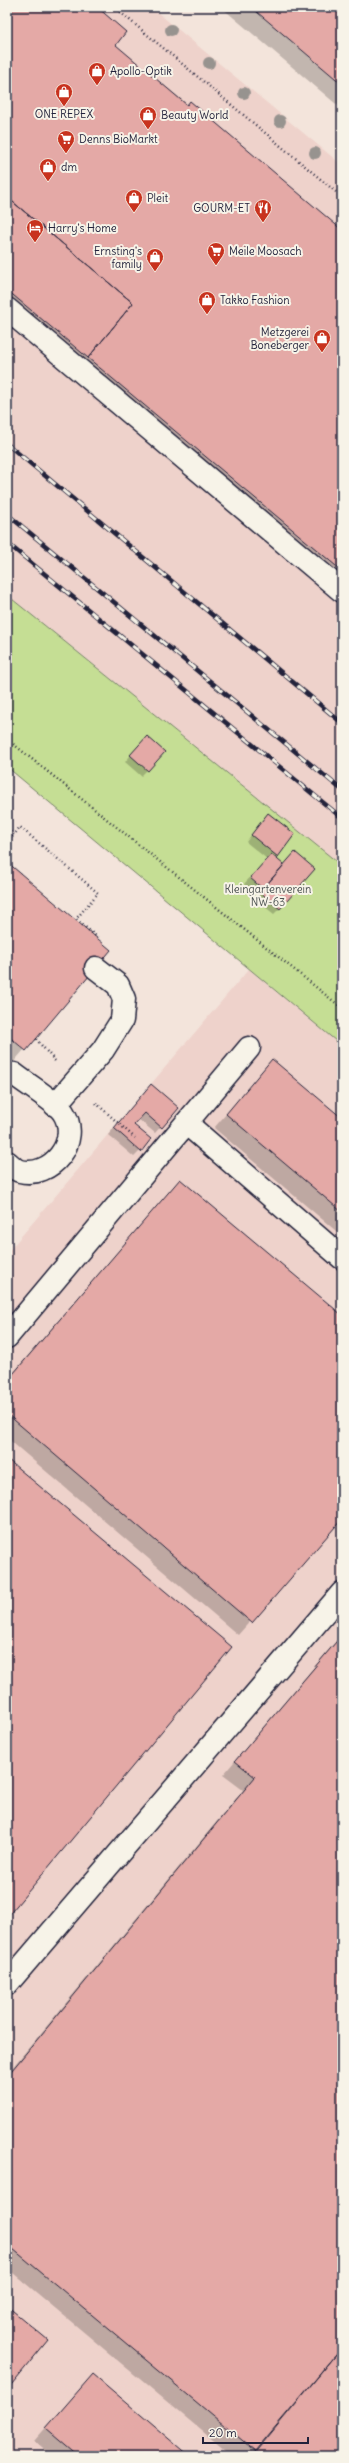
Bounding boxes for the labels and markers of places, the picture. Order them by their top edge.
shop icon: Apollo-Optik [87,61,107,86]
place label: Apollo-Optik [110,64,172,78]
shop icon: ONE REPEX [54,82,74,107]
shop icon: Beauty World [138,105,158,130]
place label: ONE REPEX [35,107,93,121]
place label: Beauty World [161,108,229,122]
supermarket icon: Denns BioMarkt [56,129,76,154]
place label: Denns BioMarkt [79,132,158,146]
shop icon: dm [38,157,58,182]
place label: dm [61,160,77,174]
shop icon: Pleit [124,188,144,213]
place label: Pleit [147,191,168,205]
restaurant icon: GOURM-ET [253,198,273,223]
place label: GOURM-ET [193,201,250,215]
hotel icon: Harry's Home [25,218,45,243]
place label: Harry's Home [48,221,117,235]
supermarket icon: Meile Moosach [206,241,226,266]
place label: Ernsting's family [94,244,142,271]
place label: Meile Moosach [229,244,302,258]
shop icon: Ernsting's family [145,247,165,272]
shop icon: Takko Fashion [197,290,217,315]
place label: Takko Fashion [220,293,290,307]
place label: Metzgerei Boneberger [250,325,310,352]
shop icon: Metzgerei Boneberger [312,328,332,353]

